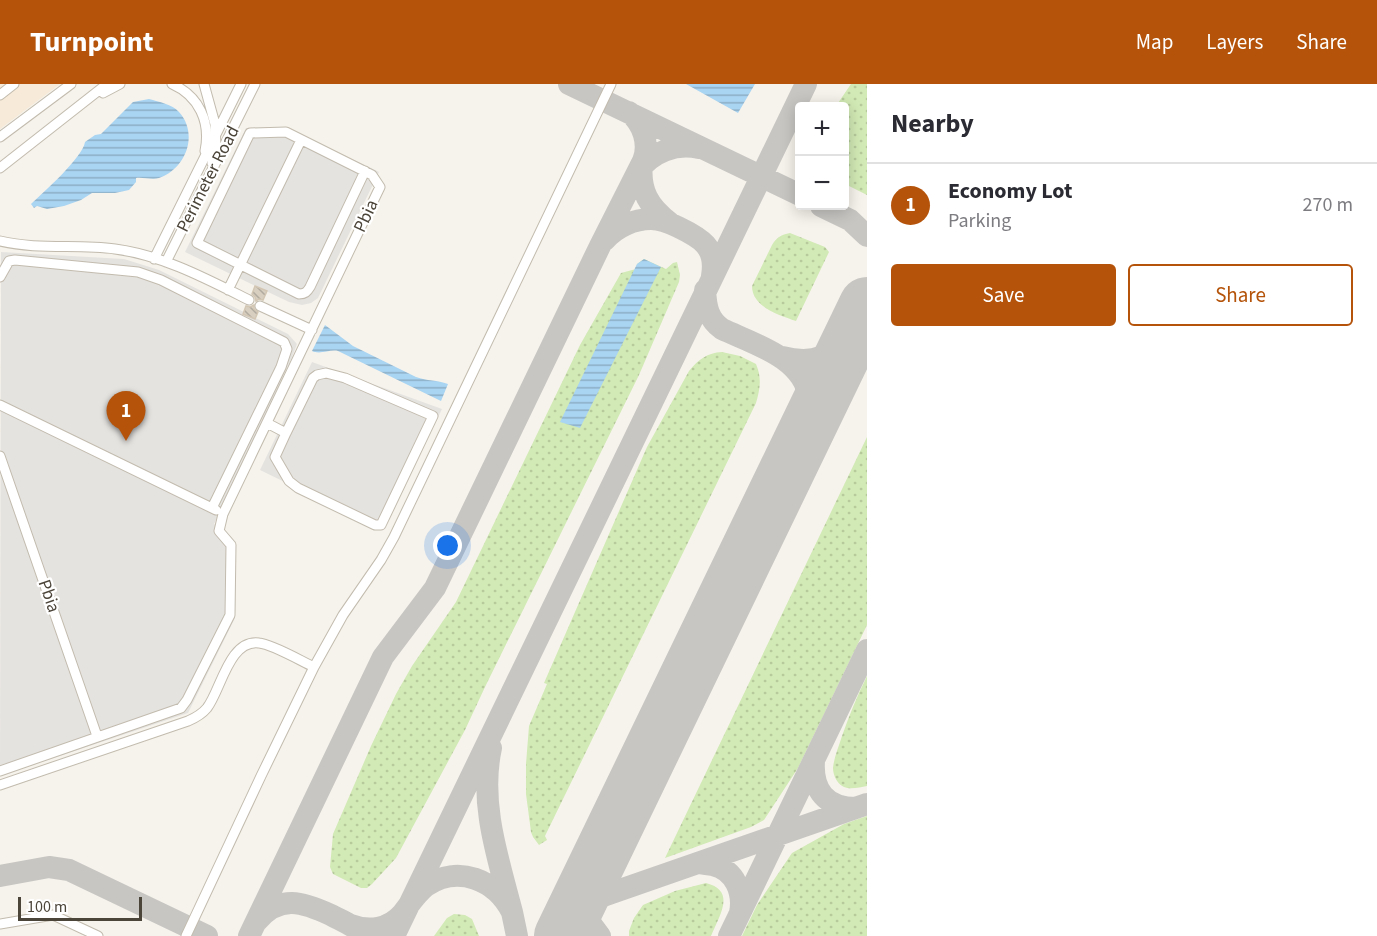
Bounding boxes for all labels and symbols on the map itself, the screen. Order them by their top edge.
street label: Perimeter Road [170,122,246,236]
street label: Pbia [348,195,384,237]
pin: 1 [106,392,146,441]
your location [433,531,462,560]
street label: Pbia [32,576,66,616]
scale bar [18,894,142,922]

